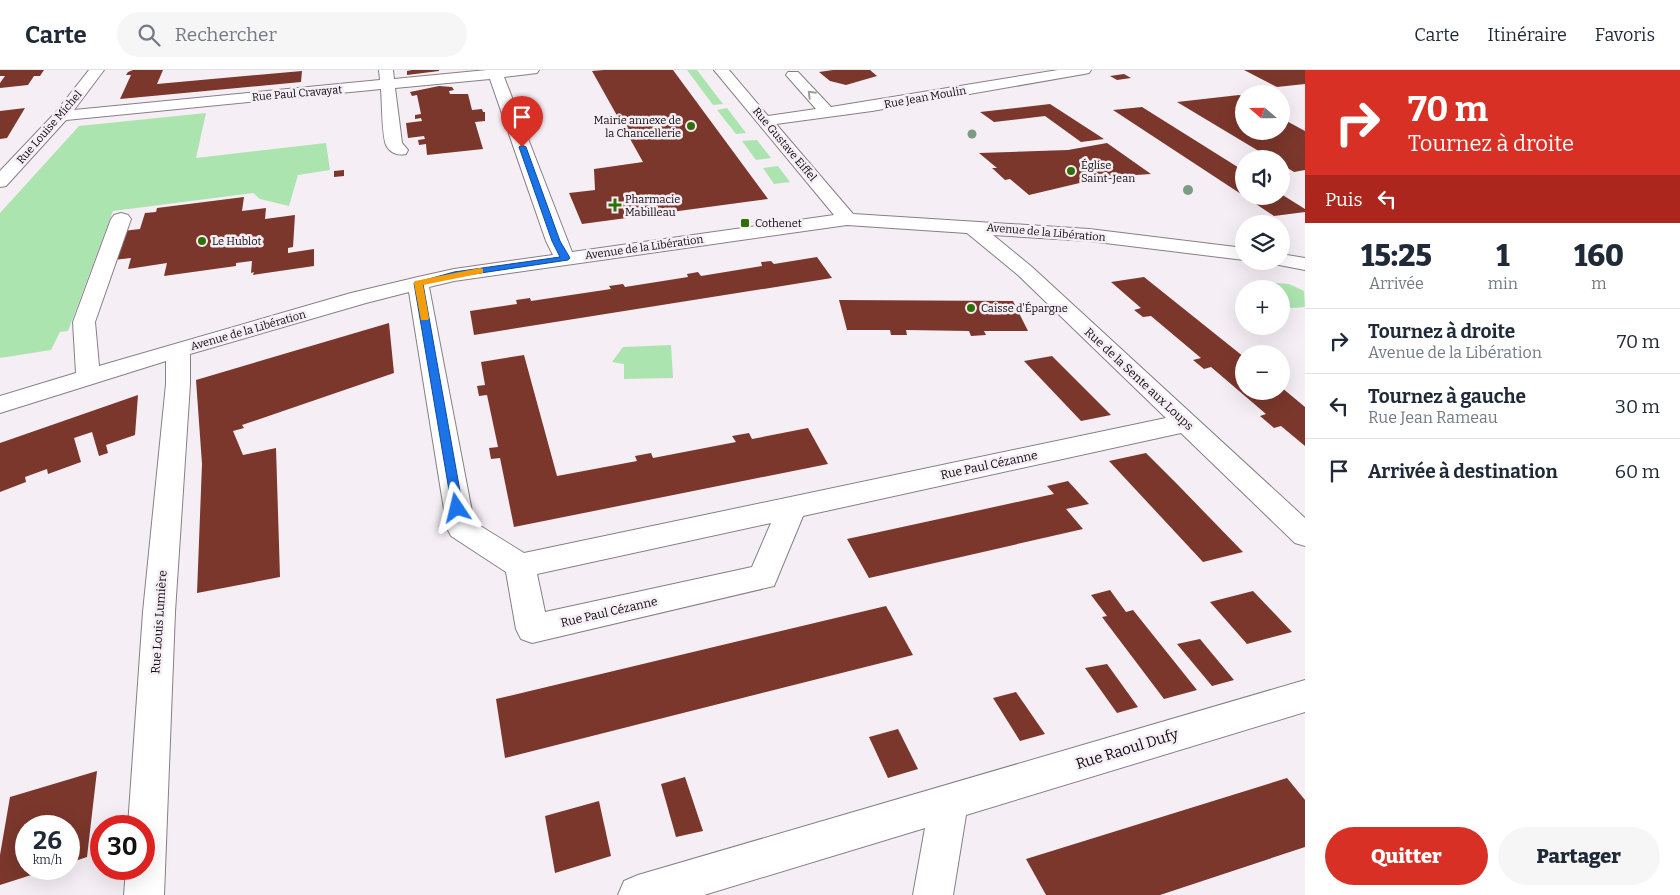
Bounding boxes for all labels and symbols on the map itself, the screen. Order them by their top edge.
street label: Rue Paul Cravayat [251,83,343,104]
street label: Rue Jean Moulin [883,84,967,111]
north arrow [1235,85,1290,140]
street label: Rue Louise Michel [14,88,85,166]
one-way arrow [808,90,817,99]
pin [501,96,543,147]
street label: Rue Gustave Eiffel [750,105,819,184]
place label: Mairie annexe de la Chancellerie [594,114,681,140]
marker: Mairie annexe de la Chancellerie [685,120,697,132]
place label: Église Saint-Jean [1081,158,1135,185]
marker: Église Saint-Jean [1065,165,1077,177]
place label: Pharmacie Mabilleau [625,193,680,219]
marker: Pharmacie Mabilleau [609,199,621,211]
marker: Cothenet [739,217,751,229]
place label: Cothenet [755,217,802,230]
street label: Avenue de la Libération [986,221,1106,244]
street label: Avenue de la Libération [584,233,704,262]
marker: Le Hublot [196,235,208,247]
place label: Le Hublot [212,235,262,248]
place label: Caisse d'Épargne [981,301,1068,315]
marker: Caisse d'Épargne [965,302,977,314]
street label: Avenue de la Libération [189,308,307,353]
street label: Rue de la Sente aux Loups [1082,325,1196,433]
street label: Rue Paul Cézanne [939,448,1039,482]
position arrow [430,481,482,533]
street label: Rue Louis Lumière [148,570,170,674]
street label: Rue Paul Cézanne [559,594,659,630]
street label: Rue Raoul Dufy [1074,725,1181,773]
speed limit sign: 30 [90,815,155,880]

